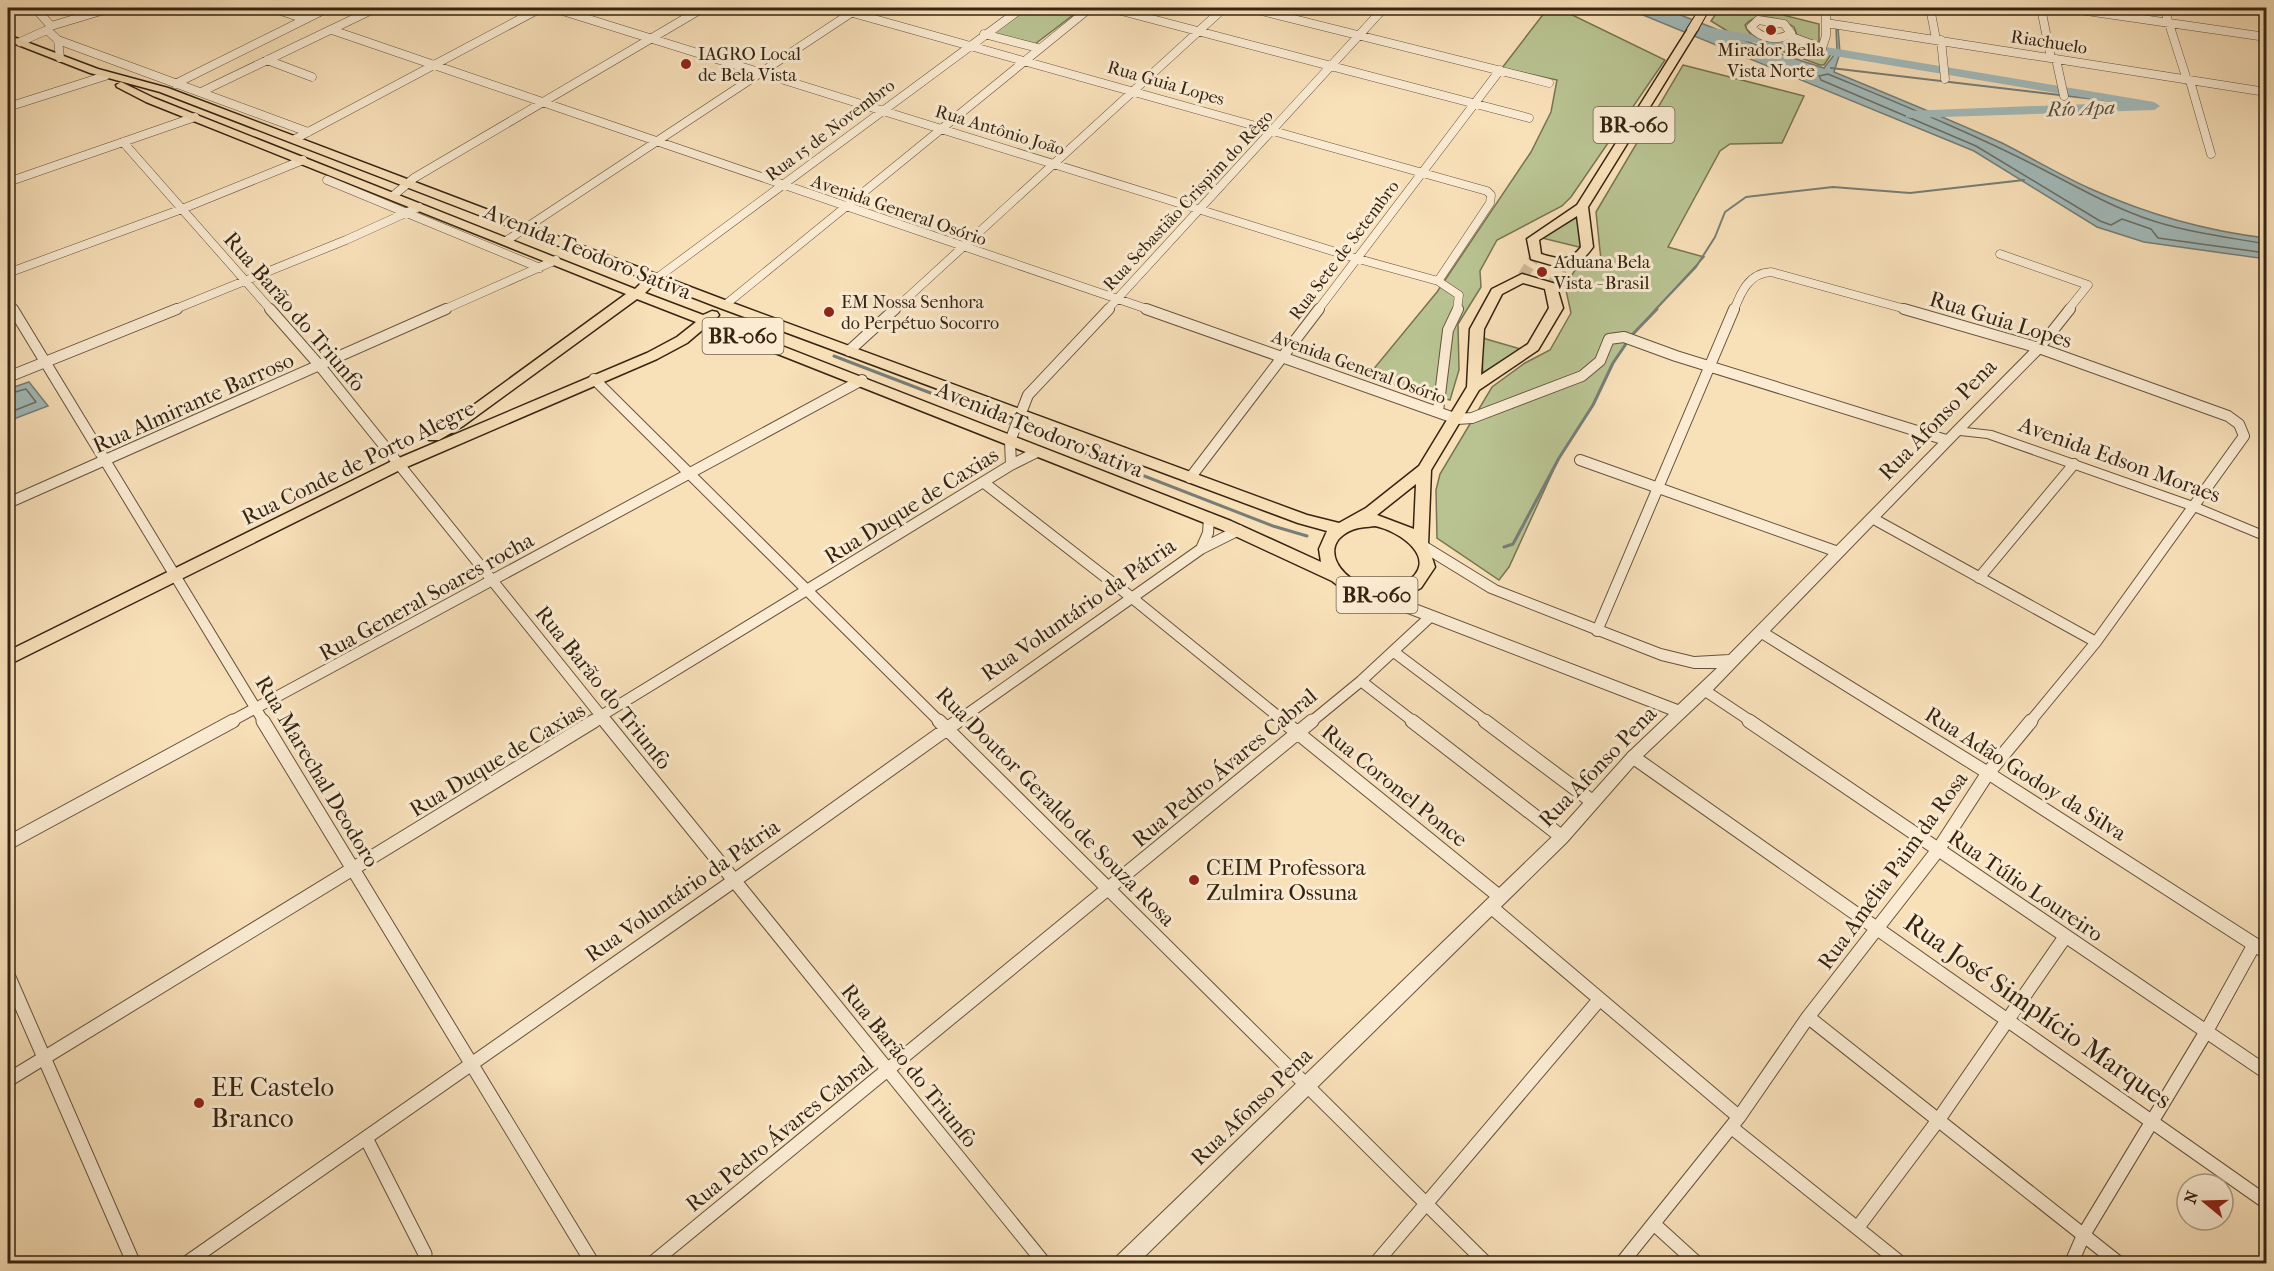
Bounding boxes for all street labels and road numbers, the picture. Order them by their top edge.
street label: Riachuelo [2009,26,2089,59]
street label: Rua Guia Lopes [1105,57,1227,110]
street label: Rua 15 de Novembro [762,75,899,186]
street label: Rua Antônio João [933,101,1067,160]
street label: Rua Sebastião Crispim do Rêgo [1099,106,1278,295]
road number: BR-060 [1594,107,1674,143]
street label: Avenida General Osório [807,170,989,250]
street label: Rua Sete de Setembro [1285,176,1404,324]
street label: Avenida Teodoro Sativa [479,198,696,306]
street label: Rua Barão do Triunfo [218,227,371,397]
street label: Rua Guia Lopes [1926,286,2075,354]
road number: BR-060 [702,318,783,354]
street label: Avenida General Osório [1268,326,1449,409]
street label: Rua Almirante Barroso [89,347,298,459]
street label: Rua Afonso Pena [1873,353,2003,486]
street label: Avenida Teodoro Sativa [931,376,1148,484]
street label: Rua Conde de Porto Alegre [237,395,480,531]
street label: Avenida Edson Moraes [2014,411,2224,509]
street label: Rua Duque de Caxias [820,442,1003,570]
street label: Rua General Soares rocha [315,527,539,667]
street label: Rua Voluntário da Pátria [976,532,1182,687]
road number: BR-060 [1336,577,1418,613]
street label: Rua Barão do Triunfo [529,601,677,775]
street label: Rua Marechal Deodoro [250,671,385,872]
street label: Rua Doutor Geraldo de Souza Rosa [930,682,1181,932]
street label: Rua Pedro Ávares Cabral [1126,682,1322,853]
street label: Rua Duque de Caxias [405,697,590,823]
street label: Rua Afonso Pena [1533,700,1663,833]
street label: Rua Adão Godoy da Silva [1920,701,2132,847]
street label: Rua Coronel Ponce [1316,719,1473,853]
street label: Rua Amélia Paim da Rosa [1812,766,1974,975]
street label: Rua Voluntário da Pátria [580,813,786,968]
street label: Rua Túlio Loureiro [1943,824,2108,947]
street label: Rua José Simplício Marques [1898,906,2178,1116]
street label: Rua Barão do Triunfo [835,979,983,1153]
street label: Rua Afonso Pena [1186,1042,1318,1171]
street label: Rua Pedro Ávares Cabral [680,1049,878,1217]

